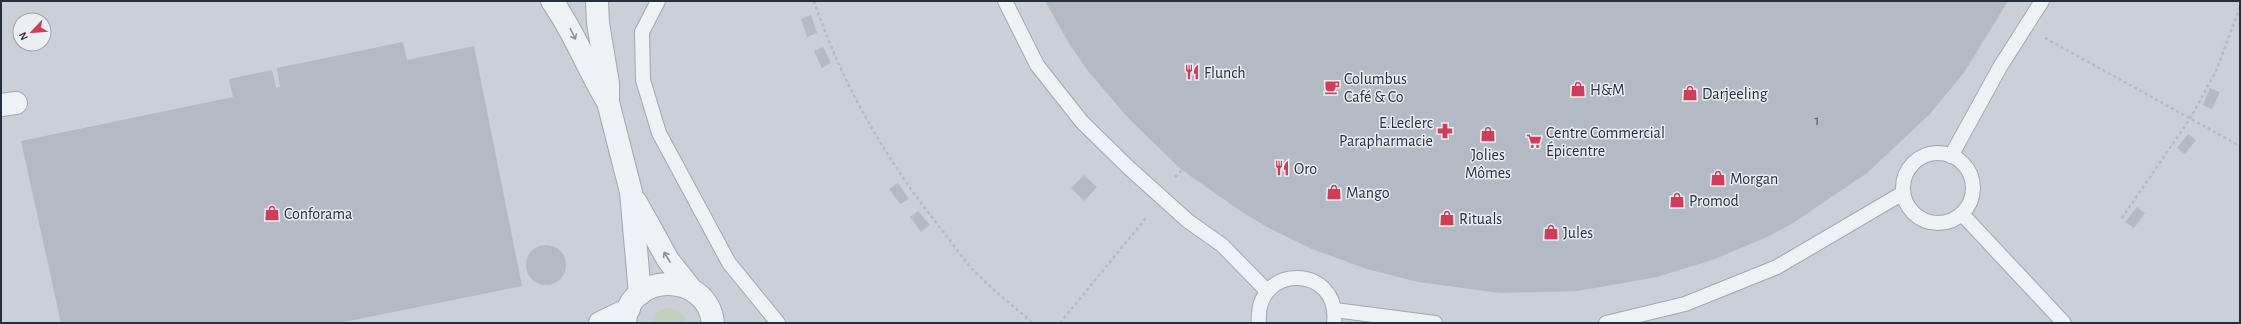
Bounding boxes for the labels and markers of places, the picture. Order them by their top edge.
restaurant icon: Flunch [1183,63,1201,81]
place label: Flunch [1204,65,1246,81]
place label: Columbus Café & Co [1344,71,1407,105]
cafe icon: Columbus Café & Co [1323,78,1341,96]
shop icon: H&M [1569,80,1587,98]
place label: H&M [1590,82,1625,98]
shop icon: Darjeeling [1681,84,1699,102]
place label: Darjeeling [1702,86,1768,103]
place label: E.Leclerc Parapharmacie [1339,115,1433,149]
pharmacy icon: E.Leclerc Parapharmacie [1436,122,1454,140]
shop icon: Jolies Mômes [1479,125,1497,143]
place label: Centre Commercial Épicentre [1546,125,1665,159]
supermarket icon: Centre Commercial Épicentre [1525,132,1543,150]
place label: Jolies Mômes [1465,147,1511,181]
restaurant icon: Oro [1273,159,1291,177]
place label: Oro [1294,161,1317,177]
shop icon: Morgan [1709,169,1727,187]
place label: Morgan [1730,171,1778,187]
shop icon: Mango [1325,183,1343,201]
place label: Mango [1346,185,1390,201]
shop icon: Promod [1668,191,1686,209]
place label: Promod [1689,193,1739,209]
shop icon: Conforama [263,204,281,222]
place label: Conforama [284,206,352,222]
shop icon: Rituals [1438,209,1456,227]
place label: Rituals [1459,211,1502,227]
shop icon: Jules [1542,223,1560,241]
place label: Jules [1563,225,1593,241]

